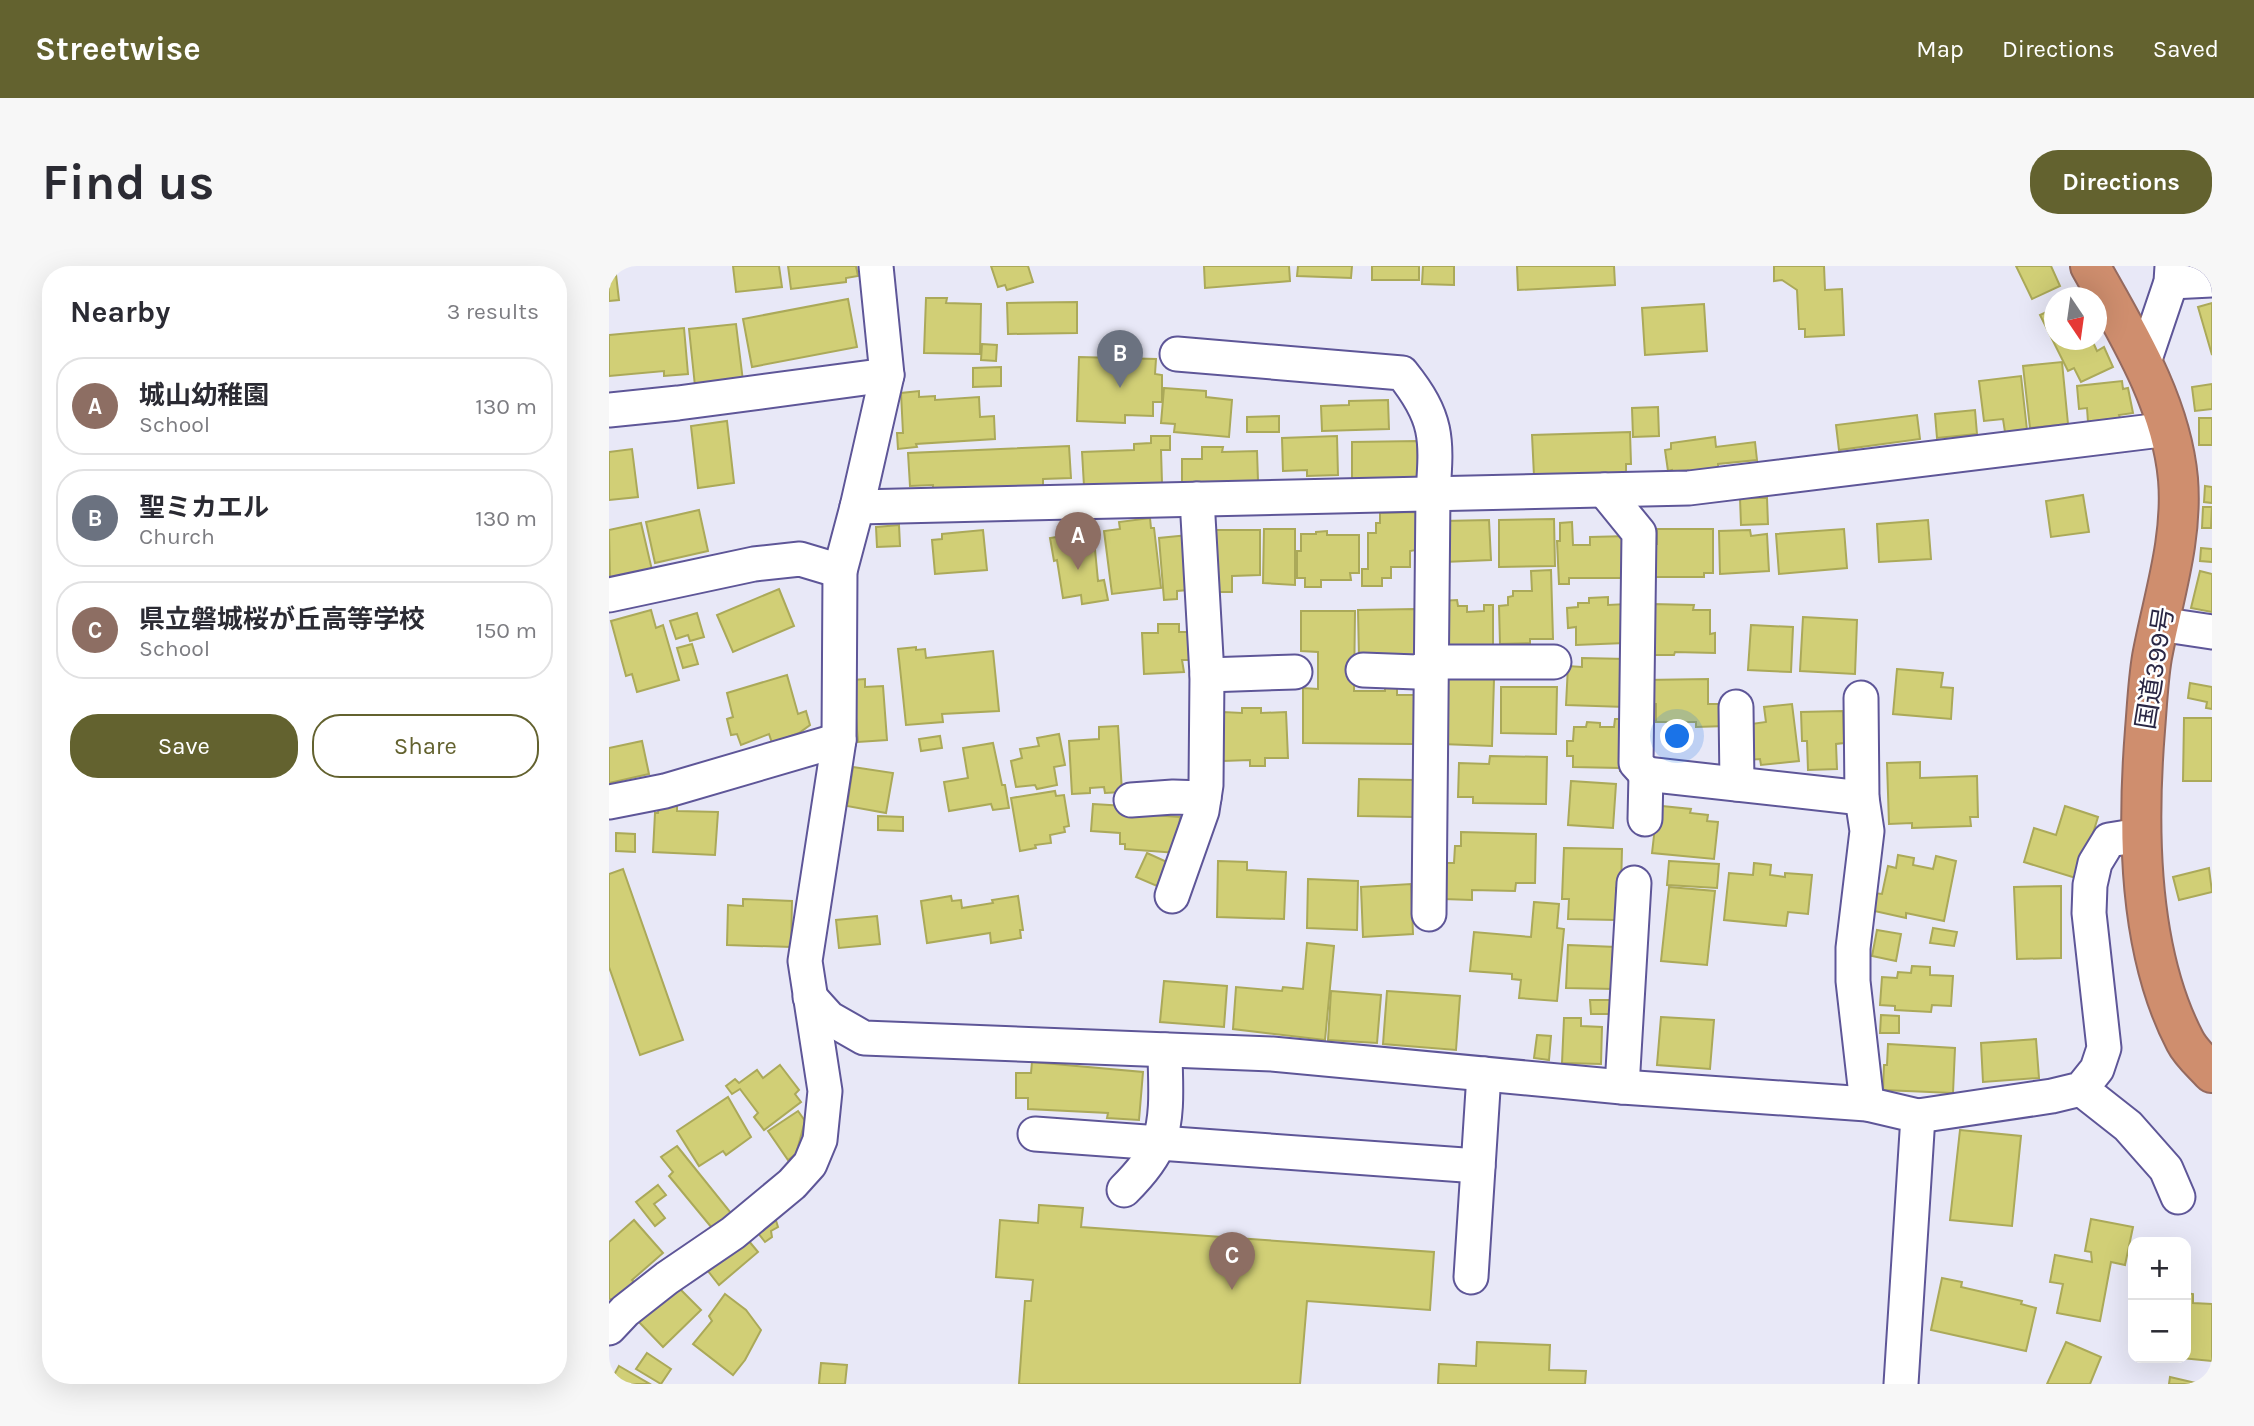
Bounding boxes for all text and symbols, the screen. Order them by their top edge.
text: Streetwise [35,30,201,68]
text: Map [1916,35,1964,63]
text: Directions [2002,35,2115,63]
text: Saved [2153,35,2219,63]
button: Directions [2030,150,2212,214]
text: Find us [42,154,214,211]
north arrow [2044,287,2107,350]
text: Nearby [70,294,170,330]
text: 3 results [447,298,539,325]
pin: B [1097,330,1143,388]
text: 城山幼稚園 [139,380,269,411]
text: A [88,393,102,420]
text: 130 m [475,393,537,420]
text: School [139,411,210,438]
text: 聖ミカエル [139,492,269,523]
text: B [88,505,102,532]
text: 130 m [475,505,537,532]
pin: A [1055,512,1101,570]
text: Church [139,523,215,550]
text: 県立磐城桜が丘高等学校 [139,604,425,635]
street label: 国道399号 [2130,605,2180,731]
text: C [88,617,102,644]
text: 150 m [476,617,537,644]
text: School [139,635,210,662]
button: Save [70,714,298,778]
button: Share [312,714,539,778]
your location [1660,719,1694,753]
pin: C [1209,1232,1255,1290]
map controls [2128,1237,2191,1363]
button: + [2128,1237,2191,1300]
button: − [2128,1300,2191,1363]

